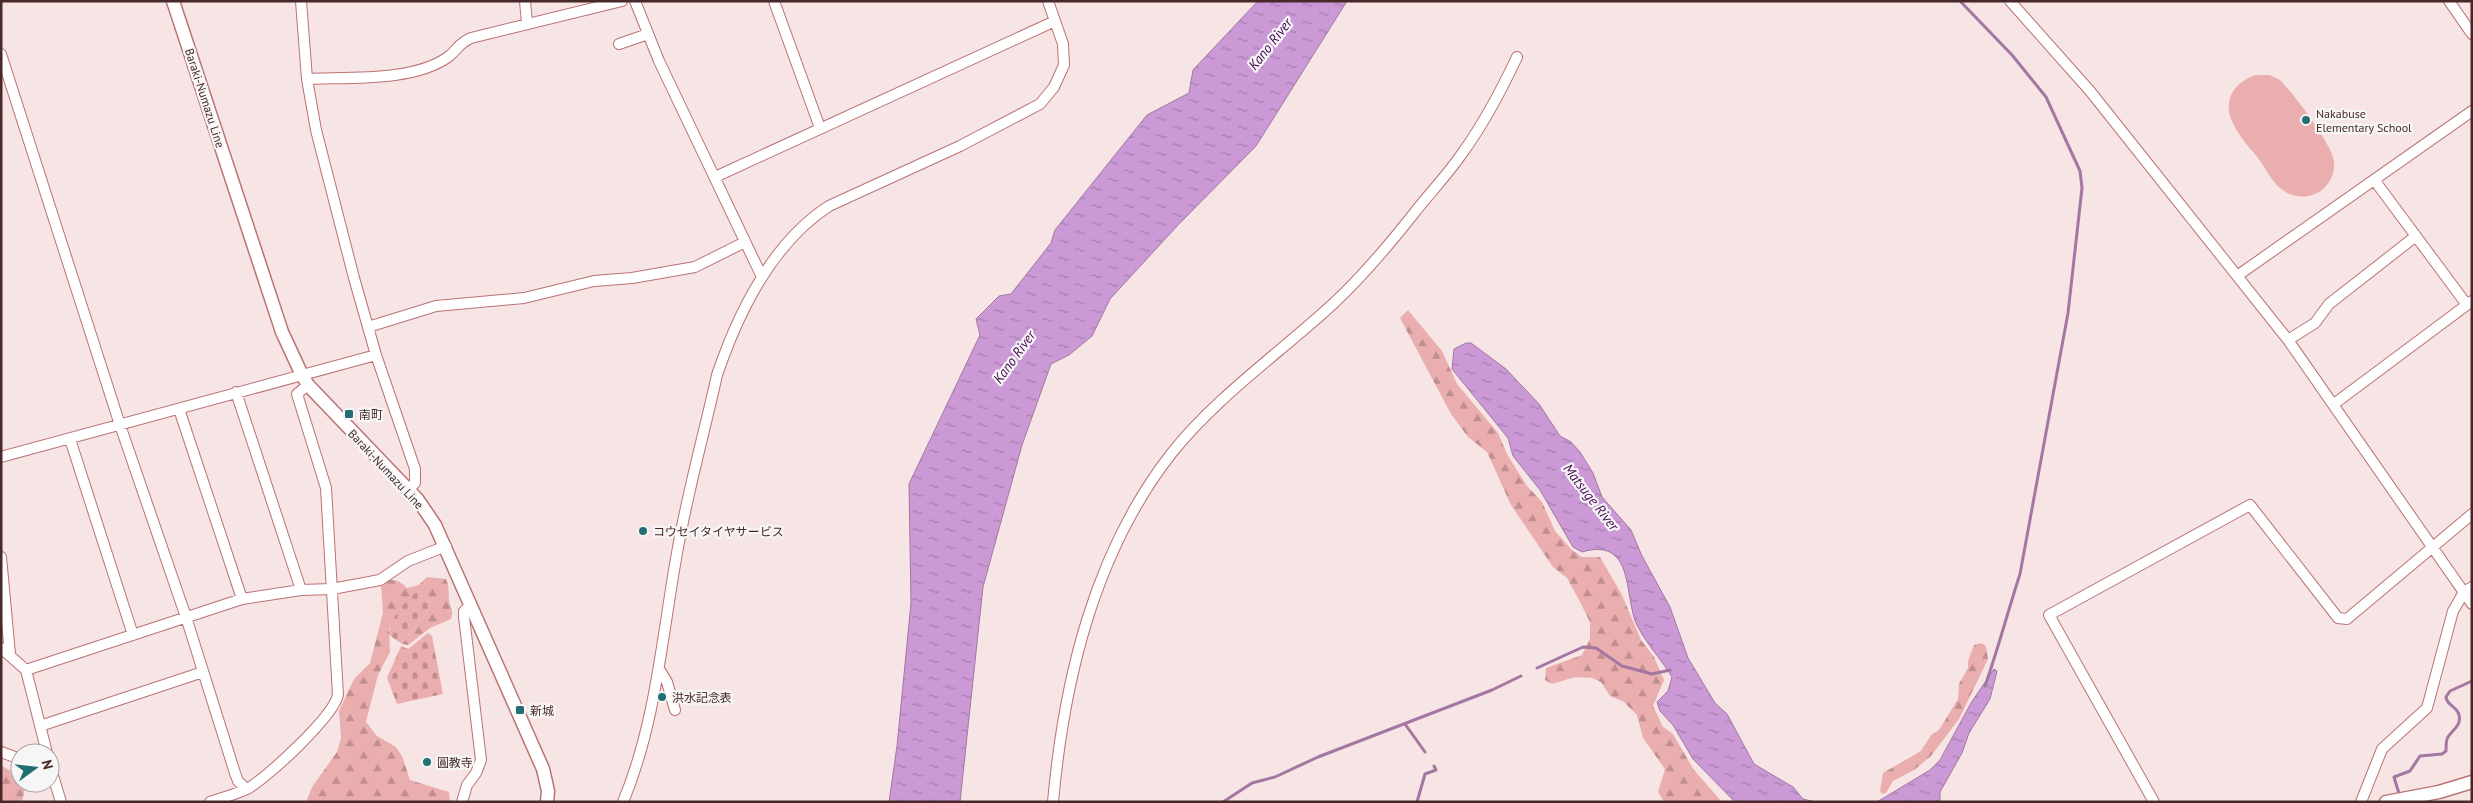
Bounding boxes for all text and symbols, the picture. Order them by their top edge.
water label: Kano River [1244,13,1297,74]
street label: Baraki-Numazu Line [182,46,228,150]
place label: Nakabuse Elementary School [2316,106,2412,135]
marker: Nakabuse Elementary School [2300,114,2312,126]
water label: Kano River [989,326,1040,387]
place label: 南町 [359,407,383,422]
marker: 南町 [343,408,355,420]
street label: Baraki-Numazu Line [345,426,427,512]
water label: Matsuge River [1559,460,1624,535]
place label: コウセイタイヤサービス [653,524,784,539]
marker: コウセイタイヤサービス [637,525,649,537]
place label: 洪水記念表 [672,690,732,705]
marker: 洪水記念表 [656,691,668,703]
place label: 新城 [530,703,554,718]
marker: 新城 [514,704,526,716]
north arrow [10,743,60,793]
place label: 圓教寺 [437,755,473,770]
marker: 圓教寺 [421,756,433,768]
text: N [38,758,57,771]

